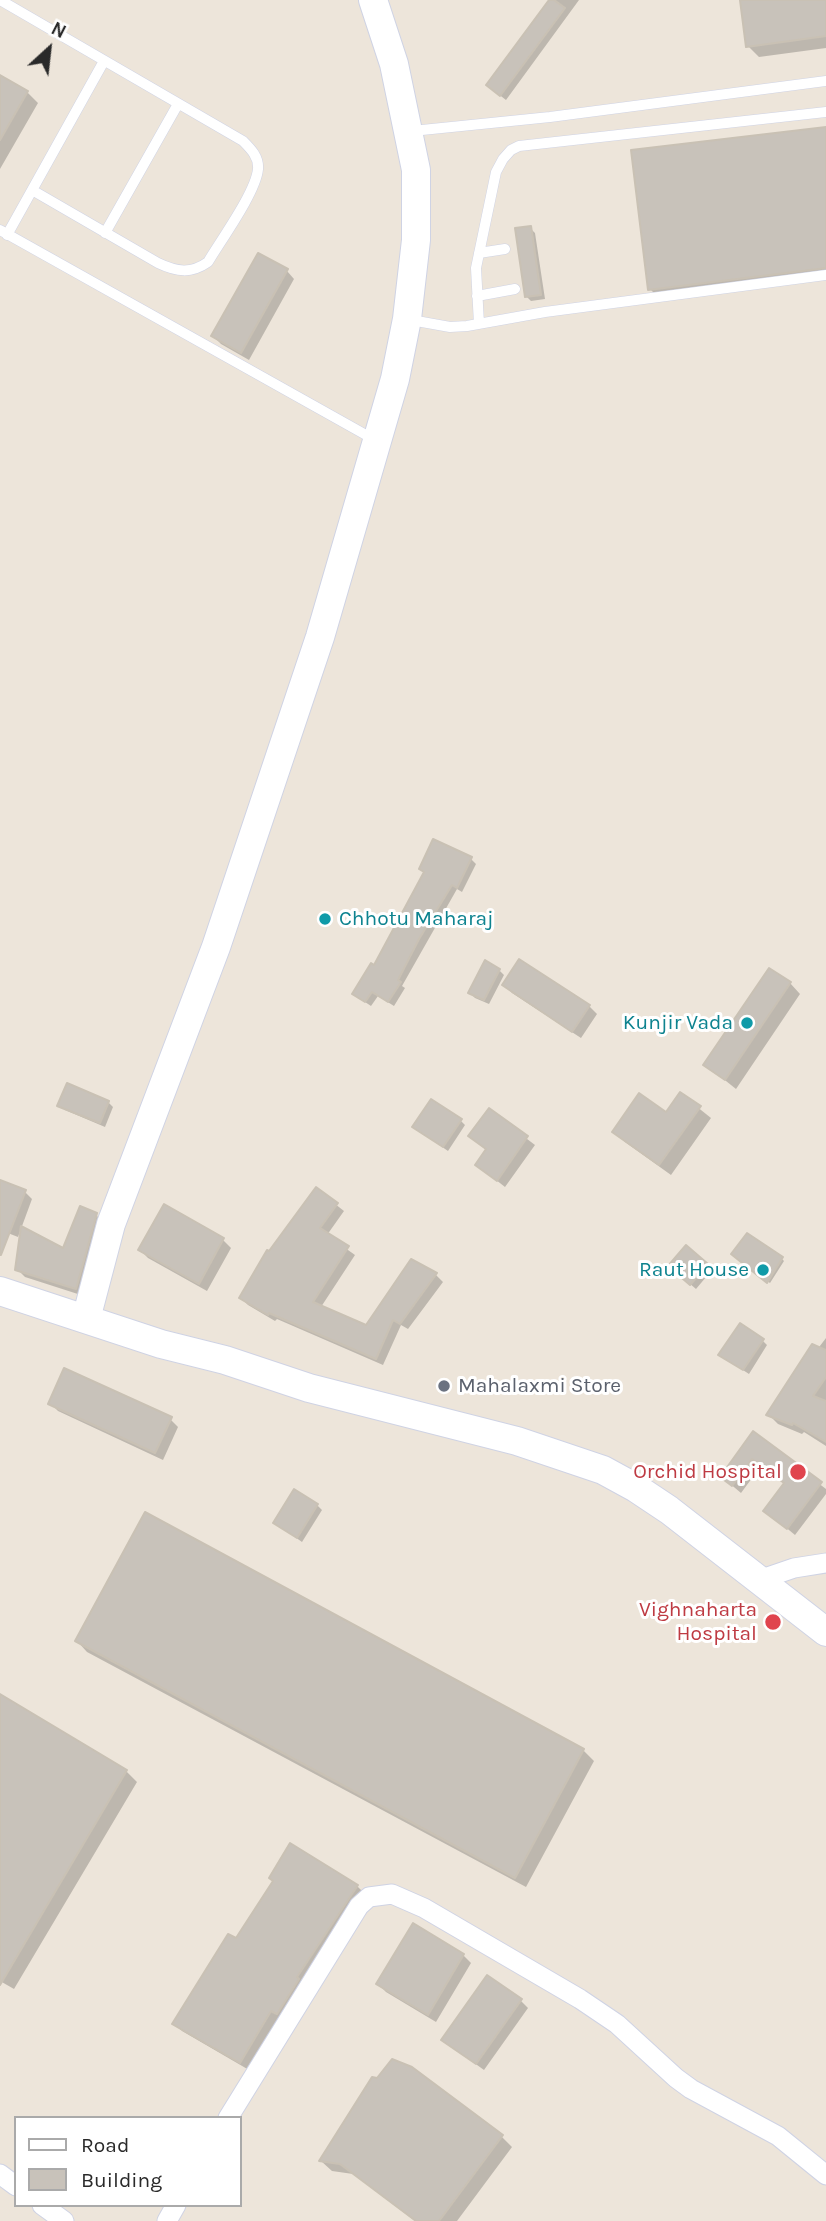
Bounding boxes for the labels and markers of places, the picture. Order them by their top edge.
place label: Chhotu Maharaj [339,906,494,932]
marker: Chhotu Maharaj [317,911,333,927]
place label: Kunjir Vada [623,1010,733,1036]
marker: Kunjir Vada [739,1015,755,1031]
place label: Raut House [639,1257,749,1283]
marker: Raut House [755,1262,771,1278]
place label: Mahalaxmi Store [458,1373,621,1399]
marker: Mahalaxmi Store [436,1378,452,1394]
place label: Orchid Hospital [633,1459,782,1485]
marker: Orchid Hospital [788,1462,808,1482]
place label: Vighnaharta Hospital [639,1597,757,1647]
marker: Vighnaharta Hospital [763,1612,783,1632]

